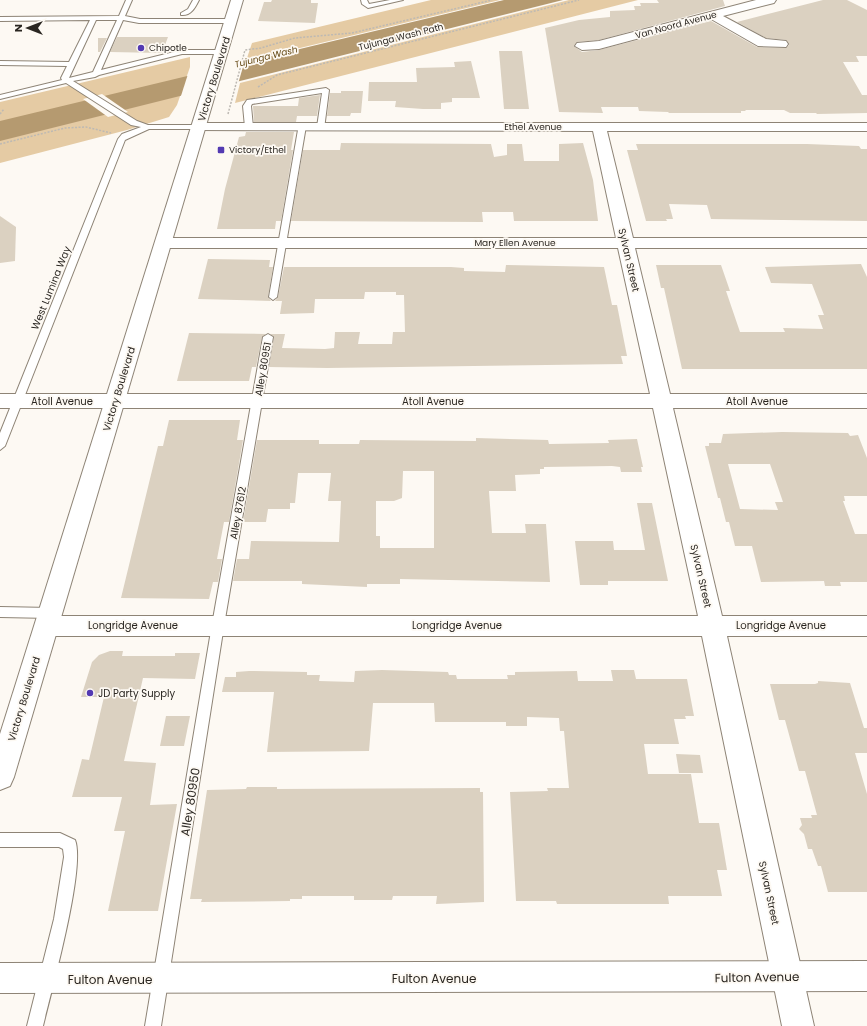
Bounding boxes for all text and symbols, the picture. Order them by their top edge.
north arrow [8,8,48,48]
street label: Van Noord Avenue [634,8,718,42]
street label: Tujunga Wash Path [357,21,445,53]
text: N [10,24,26,32]
street label: Victory Boulevard [194,35,234,123]
place label: Chipotle [149,42,187,54]
marker: Chipotle [136,43,146,53]
water label: Tujunga Wash [233,43,299,71]
street label: Ethel Avenue [504,121,562,133]
place label: Victory/Ethel [229,144,286,156]
marker: Victory/Ethel [216,145,226,155]
street label: Sylvan Street [614,227,644,294]
street label: Mary Ellen Avenue [474,237,556,249]
street label: West Lumina Way [27,244,75,332]
street label: Alley 80951 [251,341,275,397]
street label: Victory Boulevard [99,345,139,433]
street label: Atoll Avenue [31,394,93,409]
street label: Atoll Avenue [402,394,464,409]
street label: Atoll Avenue [726,394,788,409]
street label: Alley 87612 [226,485,250,541]
street label: Sylvan Street [686,543,716,610]
street label: Longridge Avenue [88,618,178,633]
street label: Longridge Avenue [412,618,502,633]
street label: Longridge Avenue [736,618,826,633]
street label: Victory Boulevard [4,655,44,743]
place label: JD Party Supply [98,686,176,701]
marker: JD Party Supply [85,688,95,698]
street label: Alley 80950 [176,767,204,837]
street label: Sylvan Street [755,860,783,927]
street label: Fulton Avenue [715,968,799,986]
street label: Fulton Avenue [392,970,476,987]
street label: Fulton Avenue [68,971,152,988]

